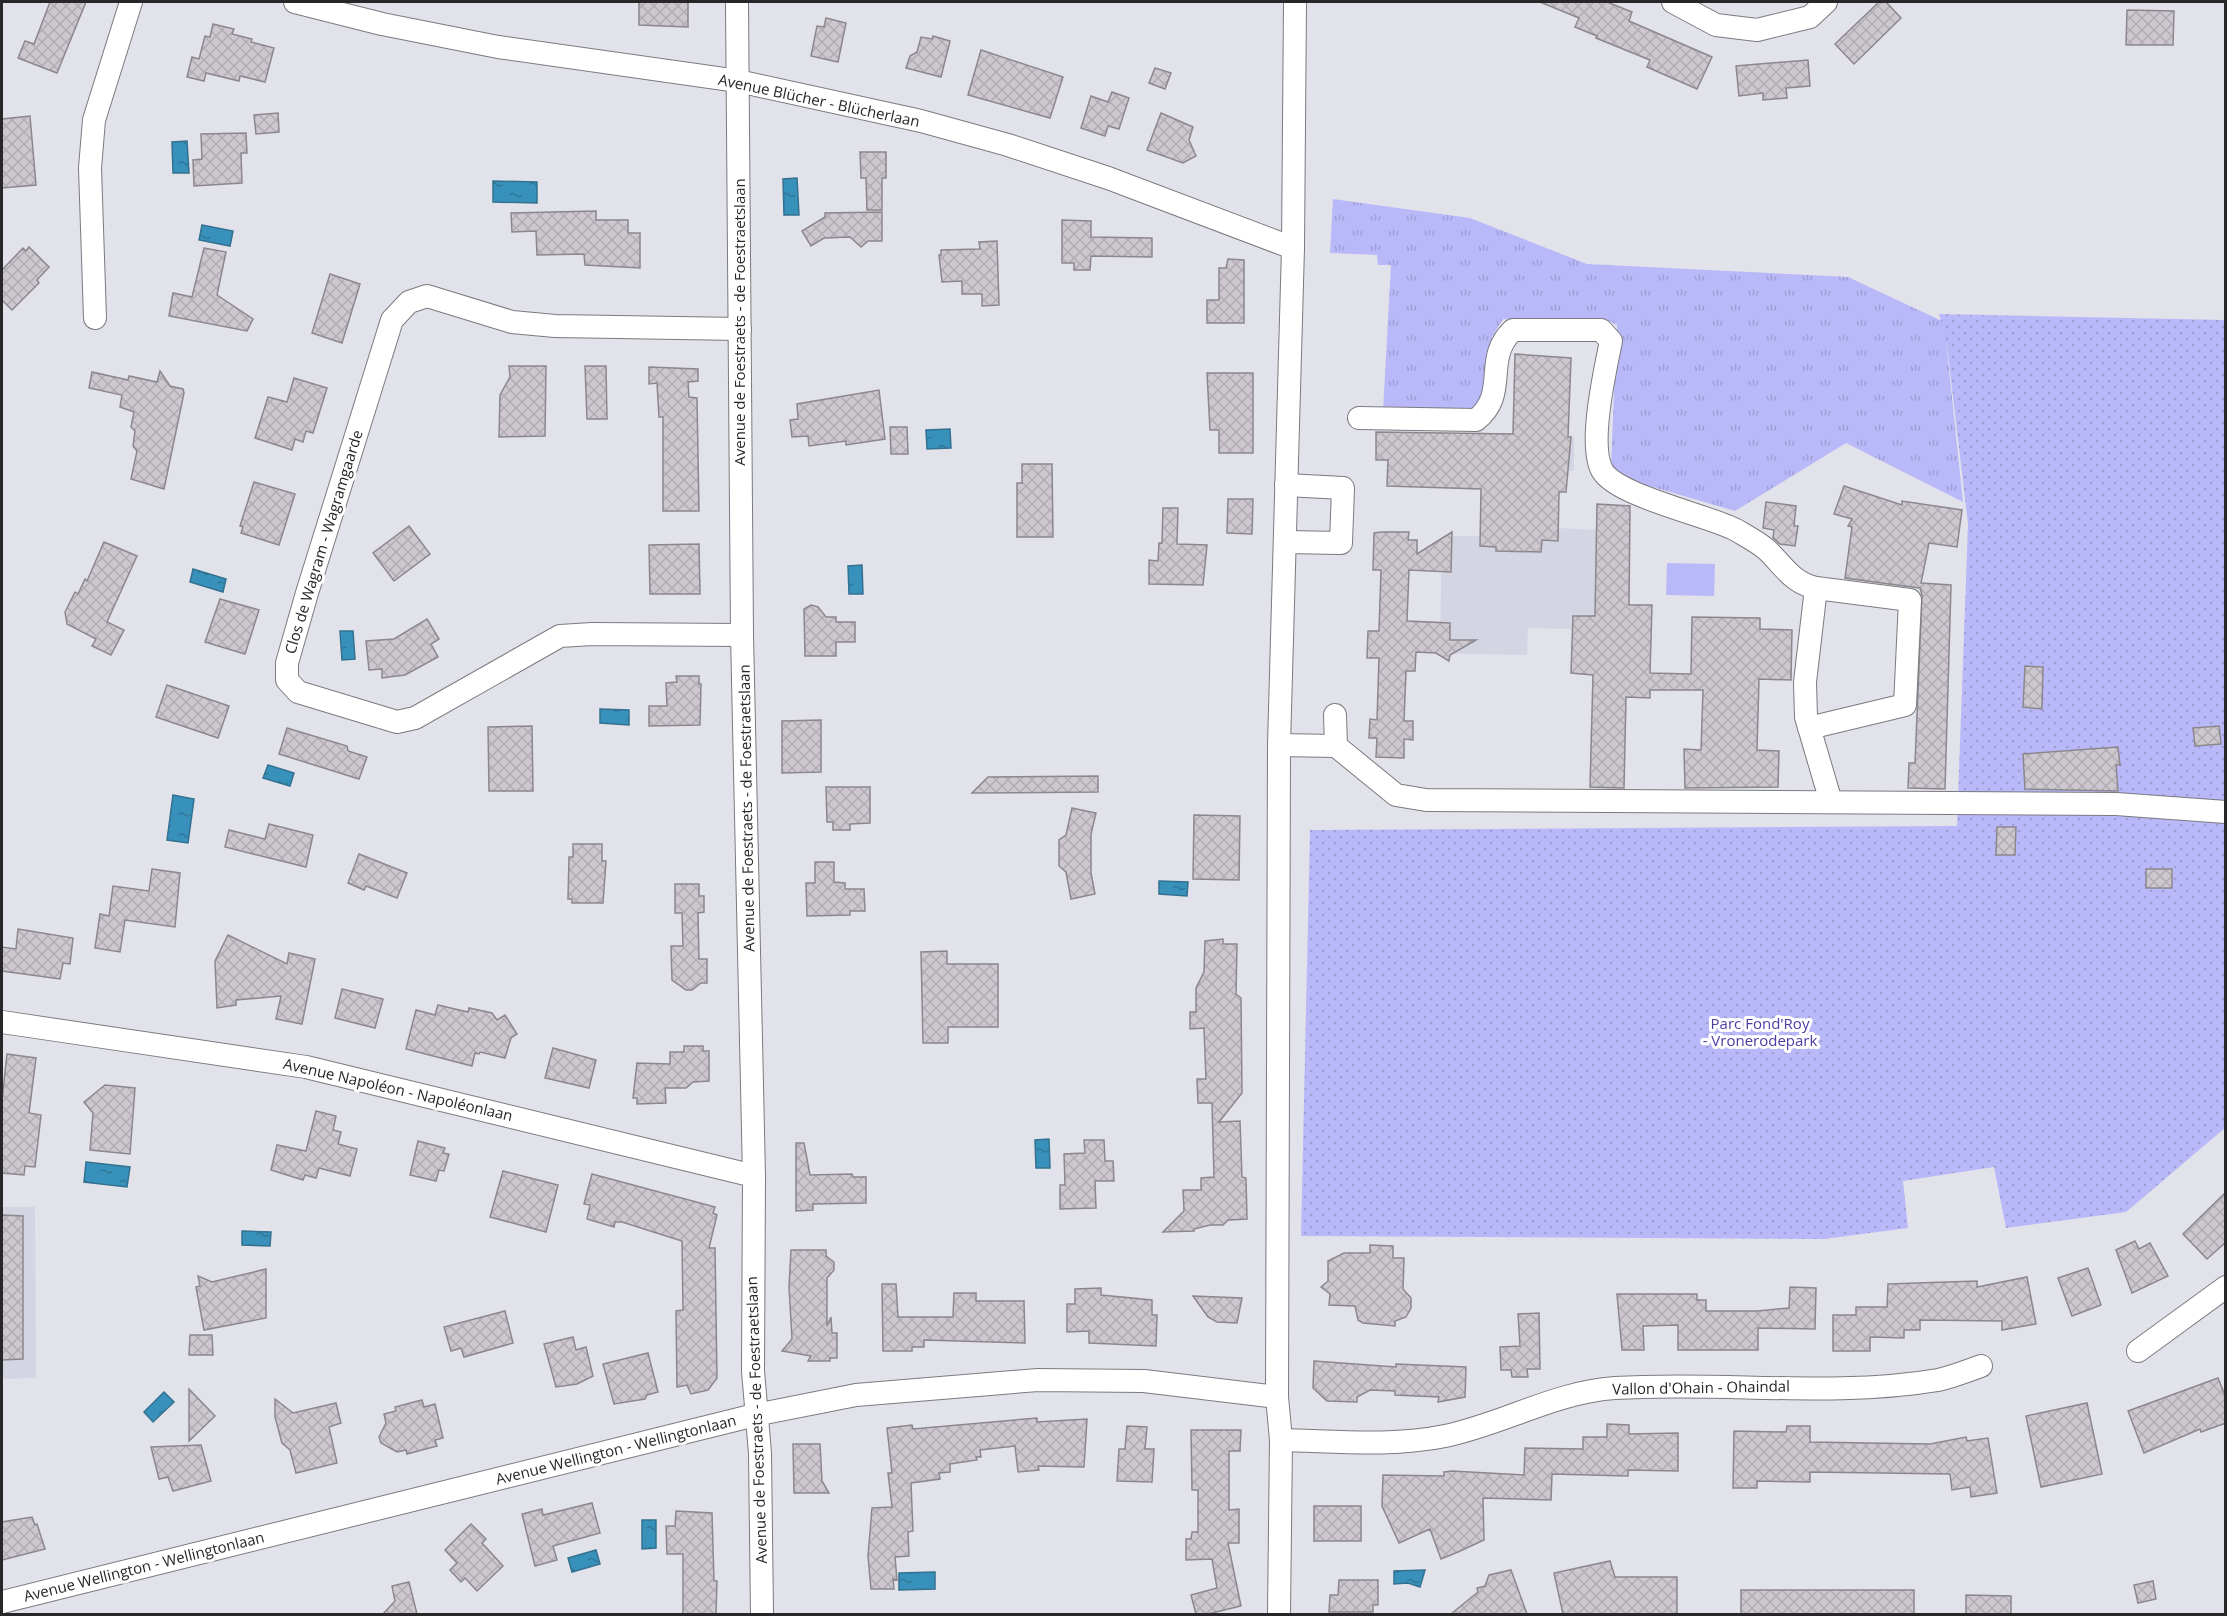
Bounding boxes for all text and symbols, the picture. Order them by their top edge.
street label: Avenue Blücher - Blücherlaan [717,69,922,131]
street label: Avenue de Foestraets - de Foestraetslaan [729,178,749,466]
street label: Clos de Wagram - Wagramgaarde [279,427,367,656]
street label: Avenue de Foestraets - de Foestraetslaan [733,664,759,952]
park label: Parc Fond'Roy - Vronerodepark [1703,1013,1817,1050]
street label: Avenue Napoléon - Napoléonlaan [282,1053,515,1125]
street label: Avenue de Foestraets - de Foestraetslaan [741,1276,771,1564]
street label: Vallon d'Ohain - Ohaindal [1612,1375,1790,1399]
street label: Avenue Wellington - Wellingtonlaan [493,1409,738,1489]
street label: Avenue Wellington - Wellingtonlaan [21,1526,266,1606]

